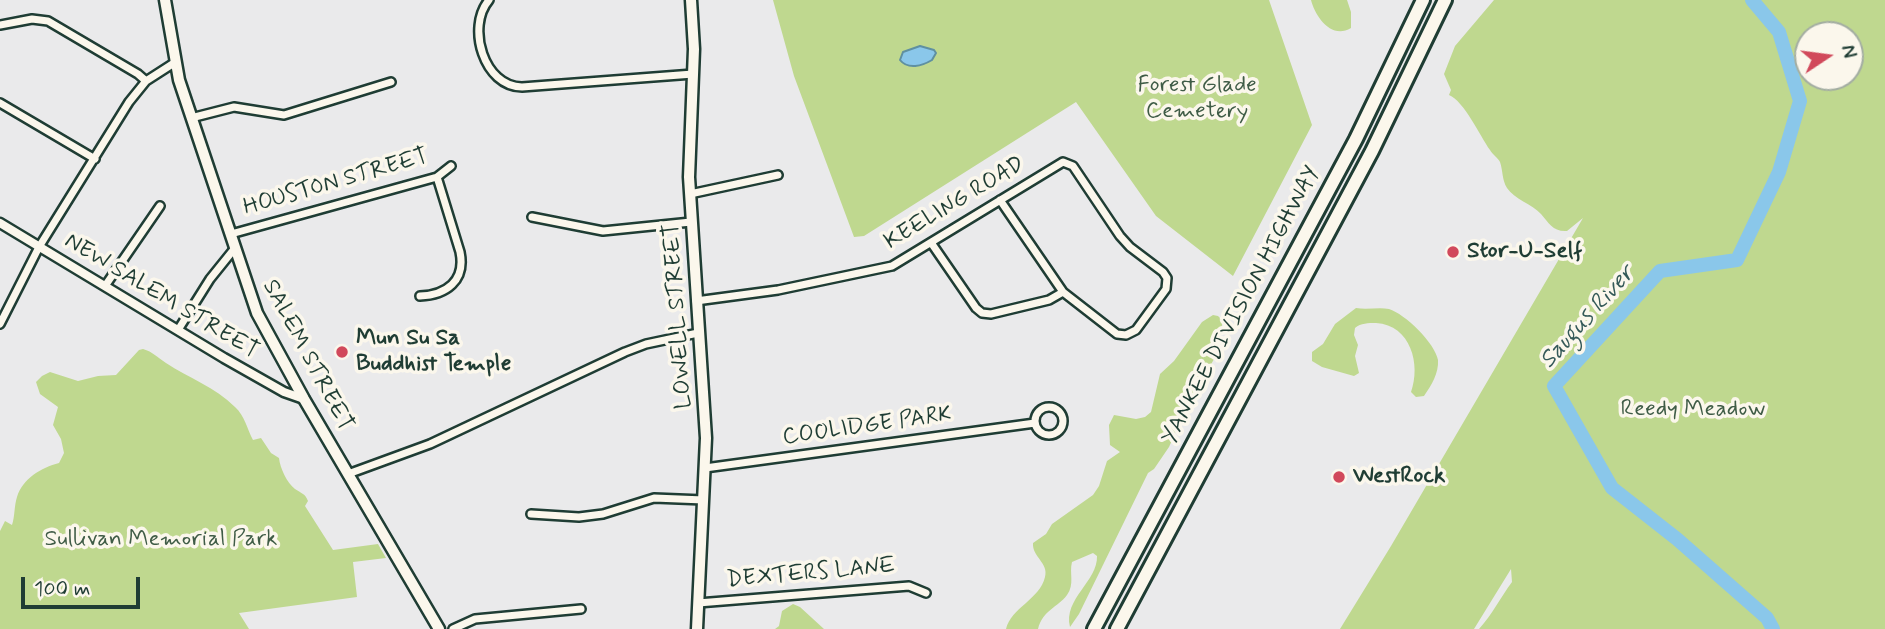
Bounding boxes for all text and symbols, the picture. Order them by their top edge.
north arrow [1794,21,1864,91]
text: N [1834,43,1862,61]
park label: Forest Glade Cemetery [1137,72,1257,126]
street label: HOUSTON STREET [240,143,432,223]
street label: KEELING ROAD [880,151,1030,257]
street label: YANKEE DIVISION HIGHWAY [1157,162,1327,450]
street label: LOWELL STREET [659,222,699,410]
street label: NEW SALEM STREET [59,228,263,366]
place label: Stor-U-Self [1467,238,1582,266]
marker: Stor-U-Self [1445,244,1461,260]
water label: Saugus River [1535,261,1641,375]
street label: SALEM STREET [255,275,359,437]
place label: Mun Su Sa Buddhist Temple [356,325,511,379]
marker: Mun Su Sa Buddhist Temple [334,344,350,360]
park label: Reedy Meadow [1621,396,1765,424]
street label: COOLIDGE PARK [781,401,953,453]
place label: WestRock [1353,463,1445,491]
marker: WestRock [1331,469,1347,485]
park label: Sullivan Memorial Park [44,526,278,554]
street label: DEXTERS LANE [726,553,896,595]
scale bar [24,562,144,606]
text: 100 m [34,575,90,603]

